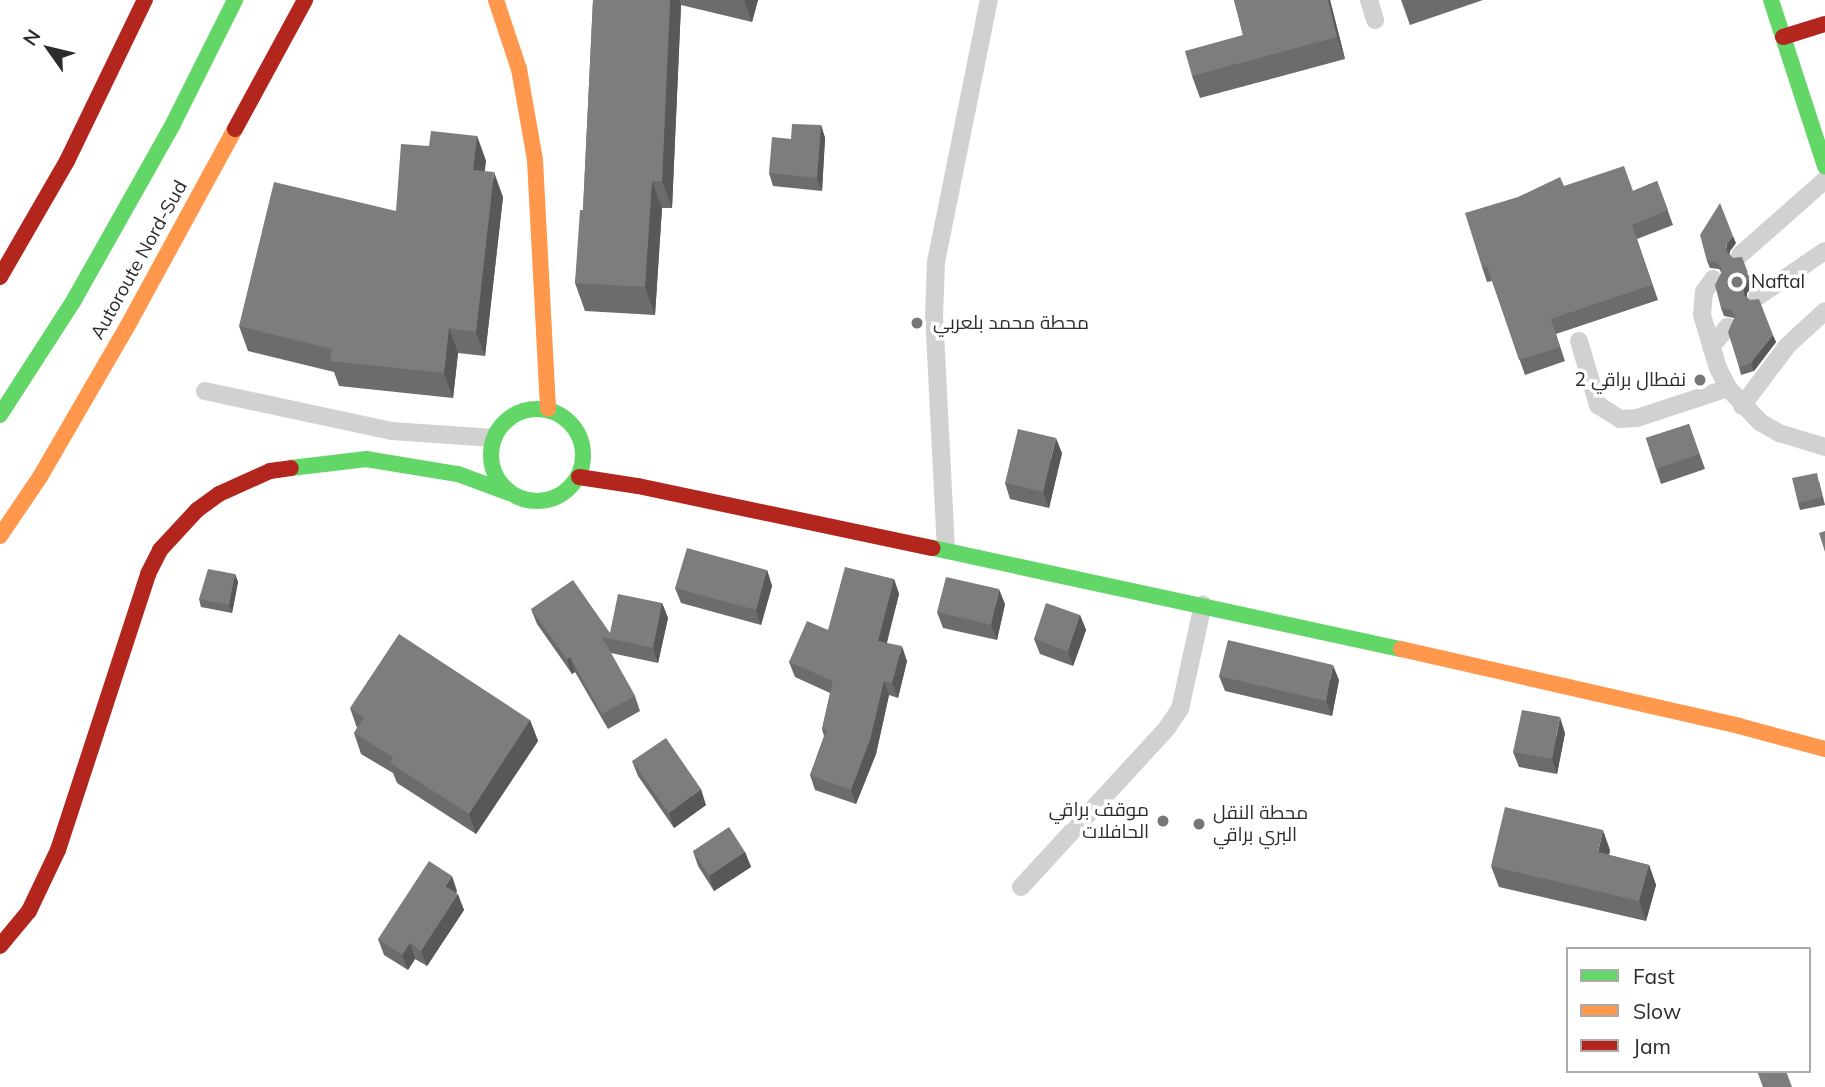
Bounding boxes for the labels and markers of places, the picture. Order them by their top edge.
place label: Naftal [1751,271,1805,293]
marker: Naftal [1729,274,1745,290]
place label: محطة محمد بلعربي [933,312,1089,334]
marker: محطة محمد بلعربي [907,313,927,333]
place label: نفطال براقي 2 [1575,369,1686,391]
marker: نفطال براقي 2 [1692,372,1708,388]
place label: موقف براقي الحافلات [1049,799,1149,843]
place label: محطة النقل البري براقي [1213,802,1308,846]
marker: موقف براقي الحافلات [1155,813,1171,829]
marker: محطة النقل البري براقي [1191,816,1207,832]

